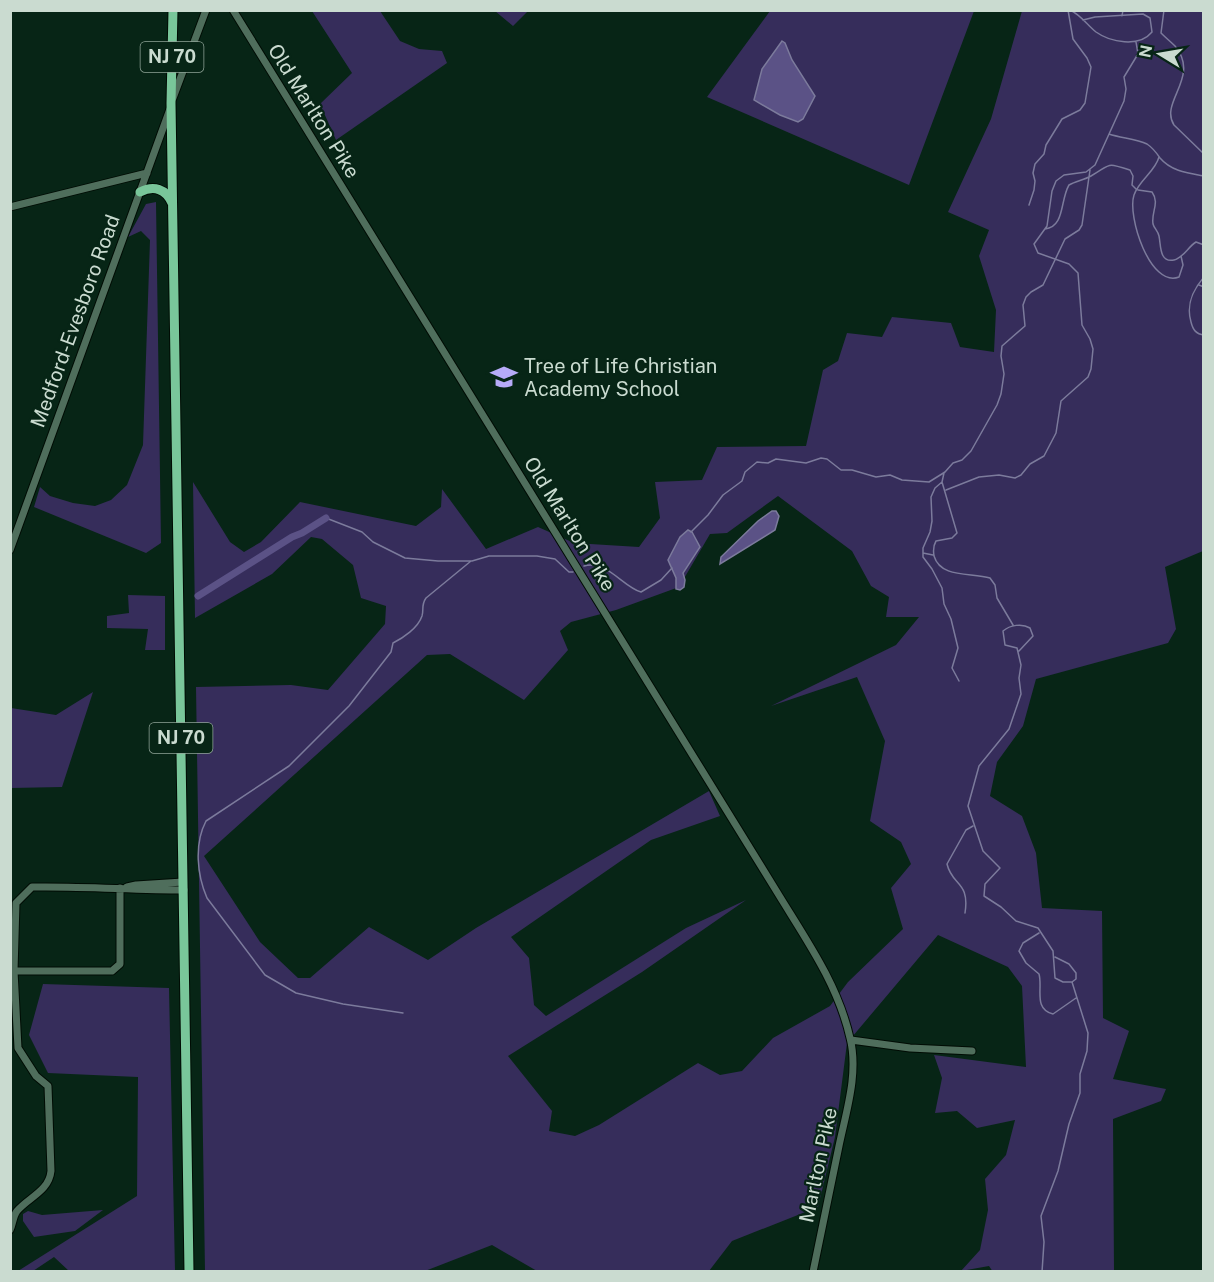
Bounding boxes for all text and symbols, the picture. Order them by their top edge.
north arrow [1130,24,1190,84]
street label: Old Marlton Pike [263,39,365,183]
road number: NJ 70 [140,42,204,72]
text: N [1135,43,1156,59]
street label: Medford-Evesboro Road [25,211,125,431]
place label: Tree of Life Christian Academy School [524,354,717,401]
school or university icon: Tree of Life Christian Academy School [489,362,519,392]
street label: Old Marlton Pike [519,452,621,596]
road number: NJ 70 [150,723,213,753]
street label: Marlton Pike [794,1105,842,1225]

